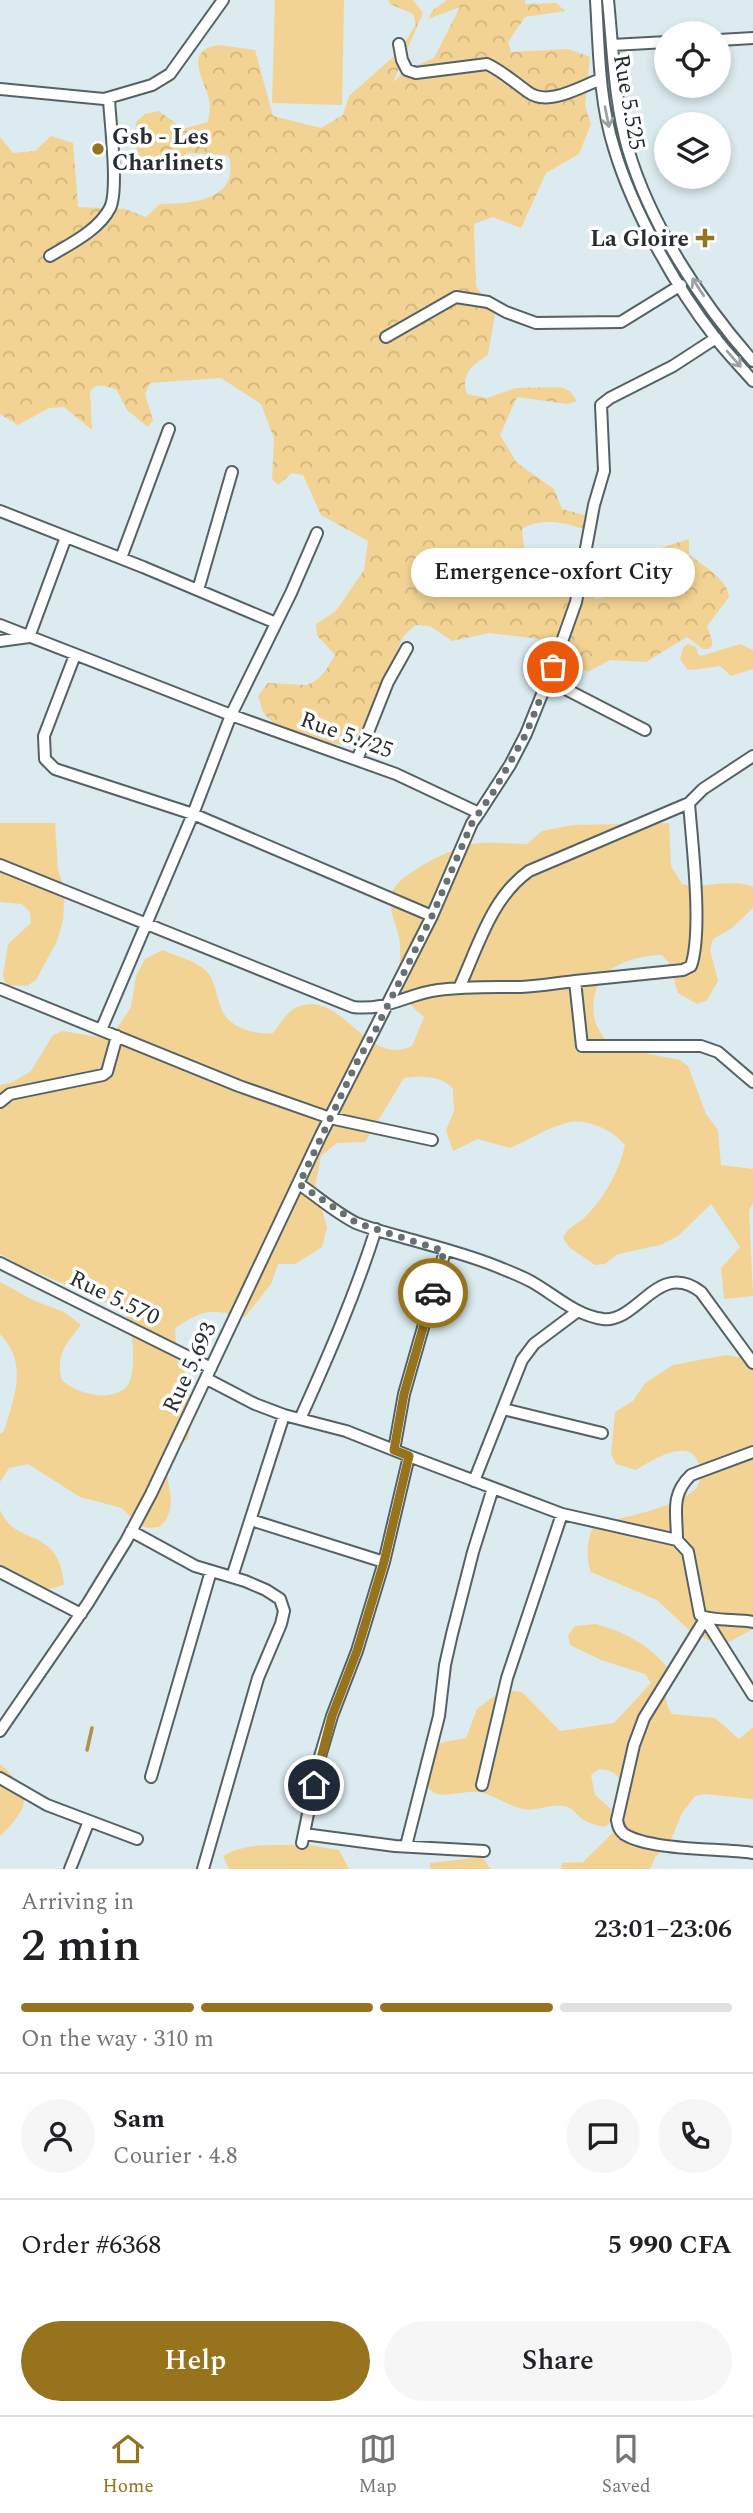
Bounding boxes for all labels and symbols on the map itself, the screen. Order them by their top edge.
street label: Rue 5.525 [603,52,654,153]
one-way arrow [600,105,614,128]
place label: Gsb - Les Charlinets [112,120,224,181]
marker: Gsb - Les Charlinets [90,141,106,157]
place label: La Gloire [590,222,689,257]
marker: La Gloire [695,228,715,248]
one-way arrow [690,278,705,297]
one-way arrow [726,350,742,368]
callout: Emergence-oxfort City [411,548,695,597]
pin [523,637,583,697]
street label: Rue 5.725 [295,702,398,768]
courier [398,1258,468,1328]
street label: Rue 5.570 [63,1261,165,1335]
street label: Rue 5.693 [154,1316,227,1419]
pin [284,1755,344,1815]

